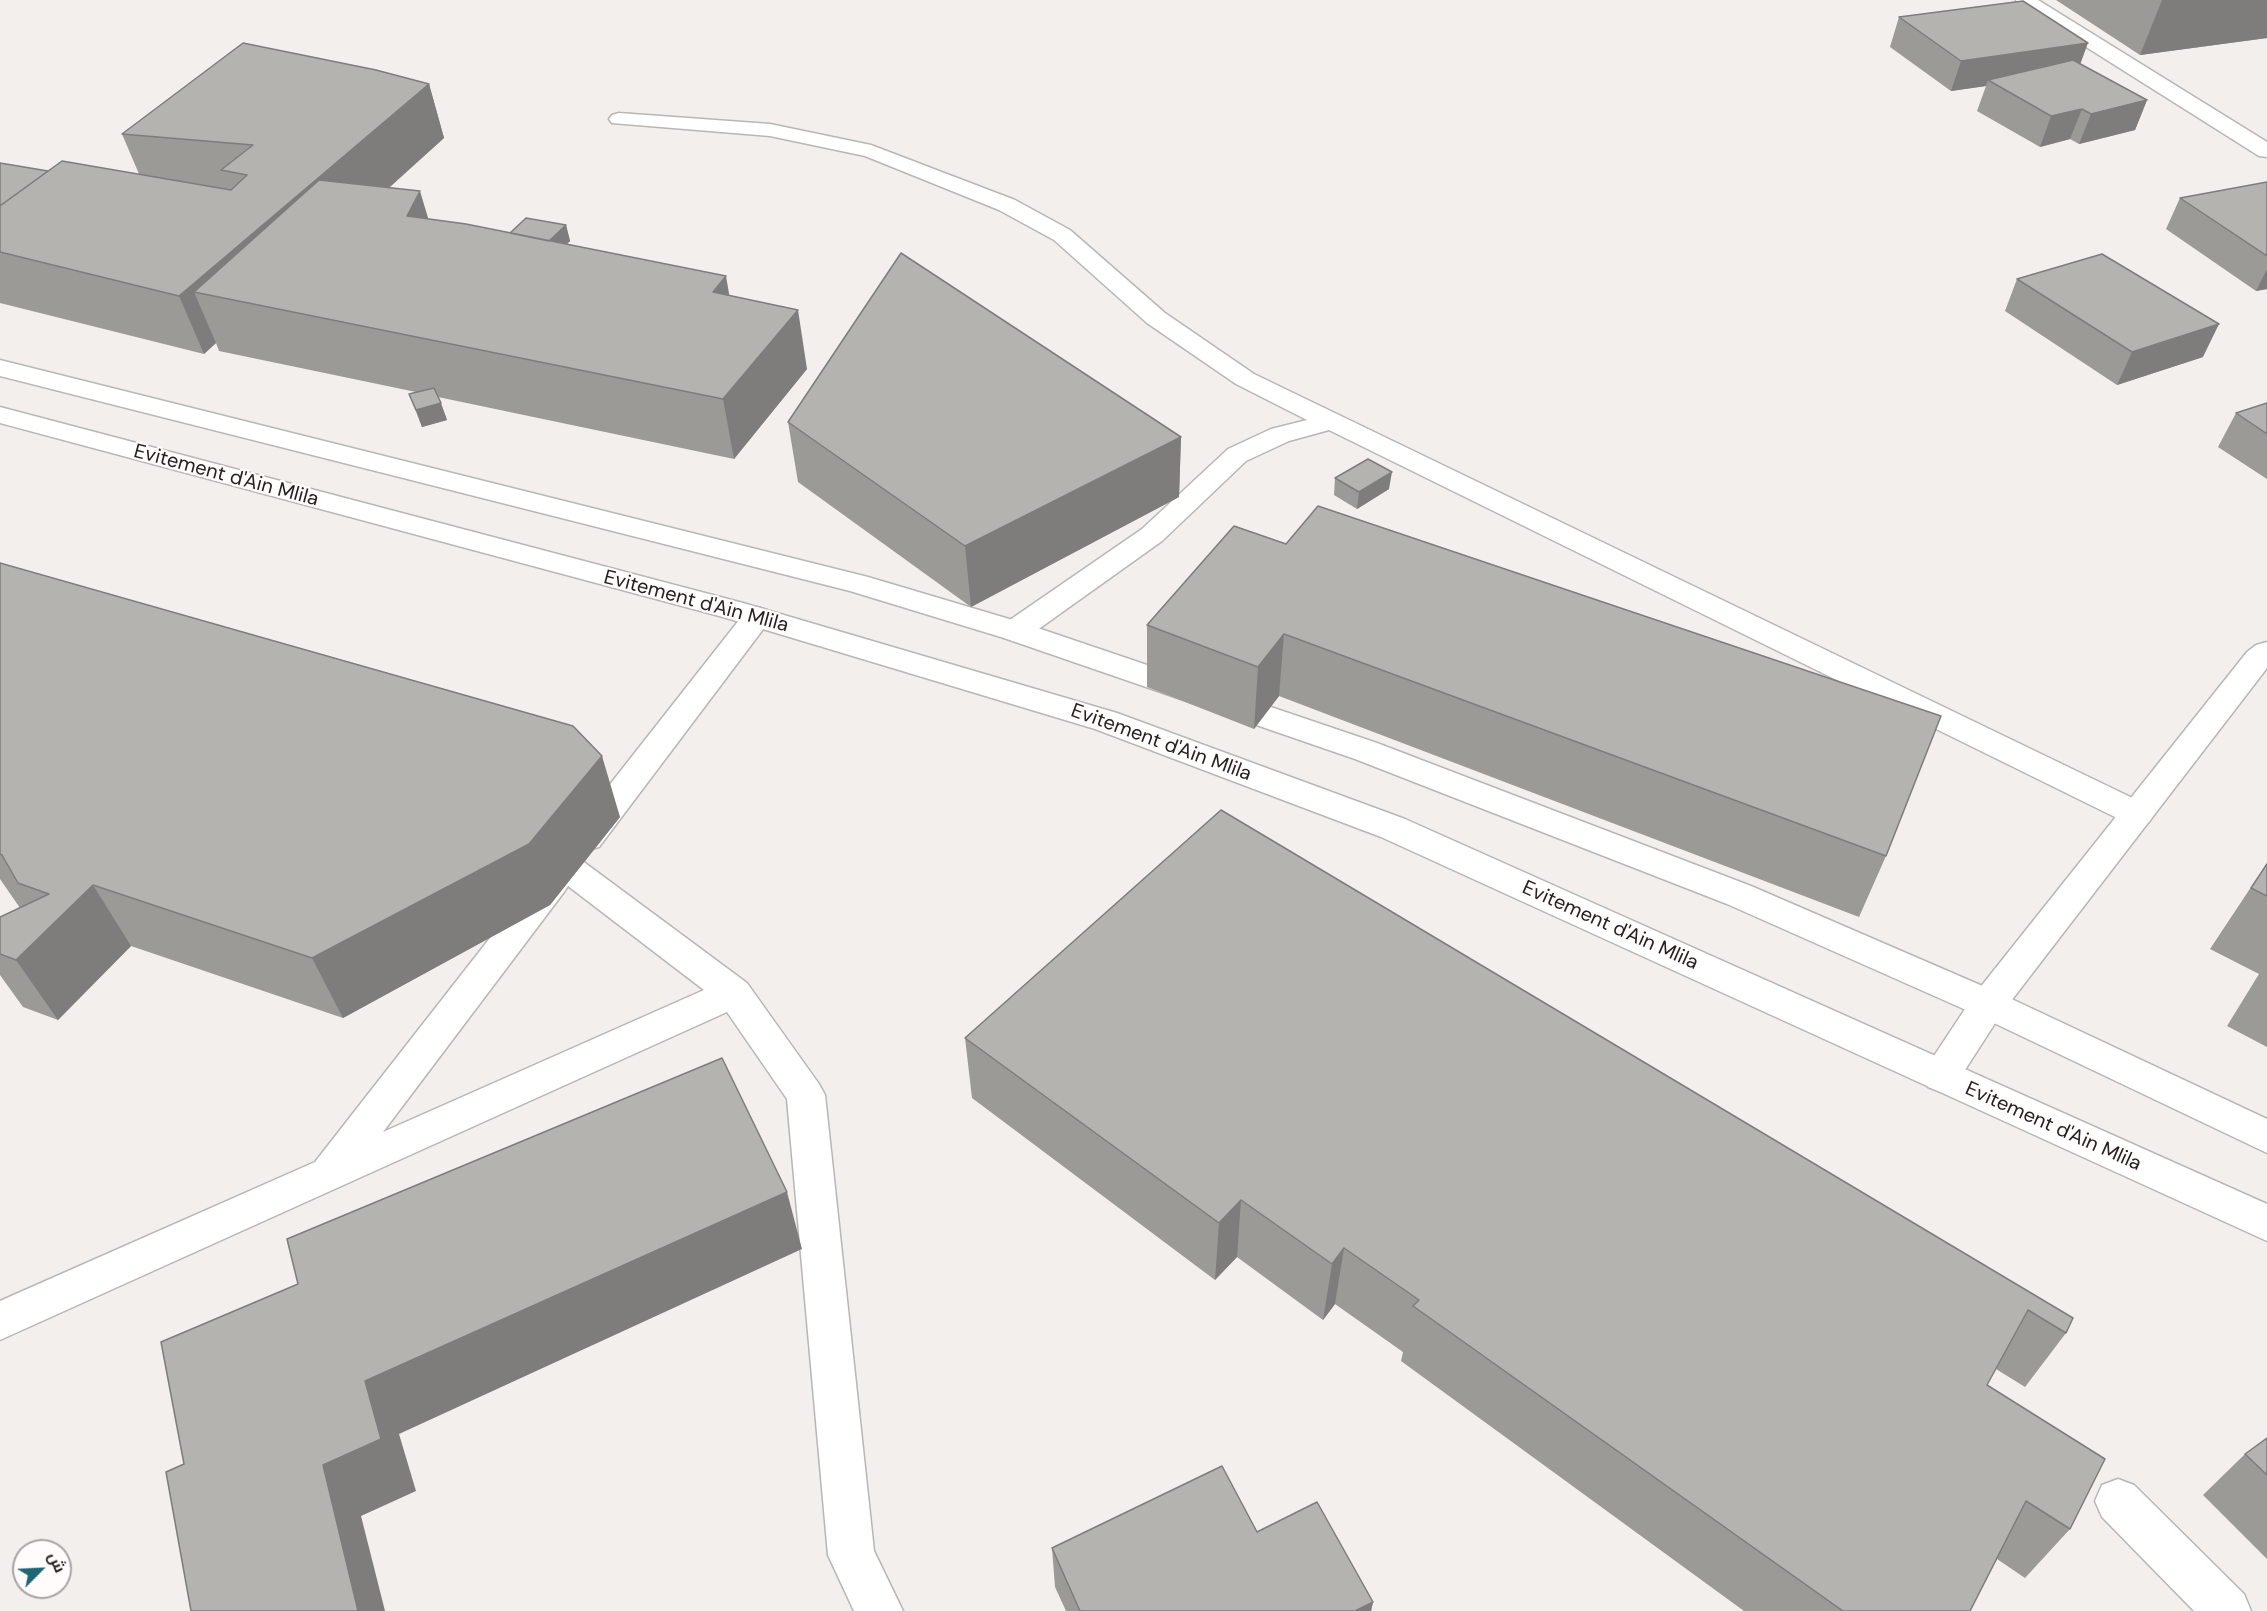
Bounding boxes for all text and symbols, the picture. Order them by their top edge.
street label: Evitement d'Ain Mlila [131,440,321,512]
street label: Evitement d'Ain Mlila [601,566,791,638]
street label: Evitement d'Ain Mlila [1068,699,1254,787]
street label: Evitement d'Ain Mlila [1518,876,1702,976]
street label: Evitement d'Ain Mlila [1961,1077,2145,1177]
north arrow [12,1539,72,1599]
text: ش [43,1549,71,1576]

